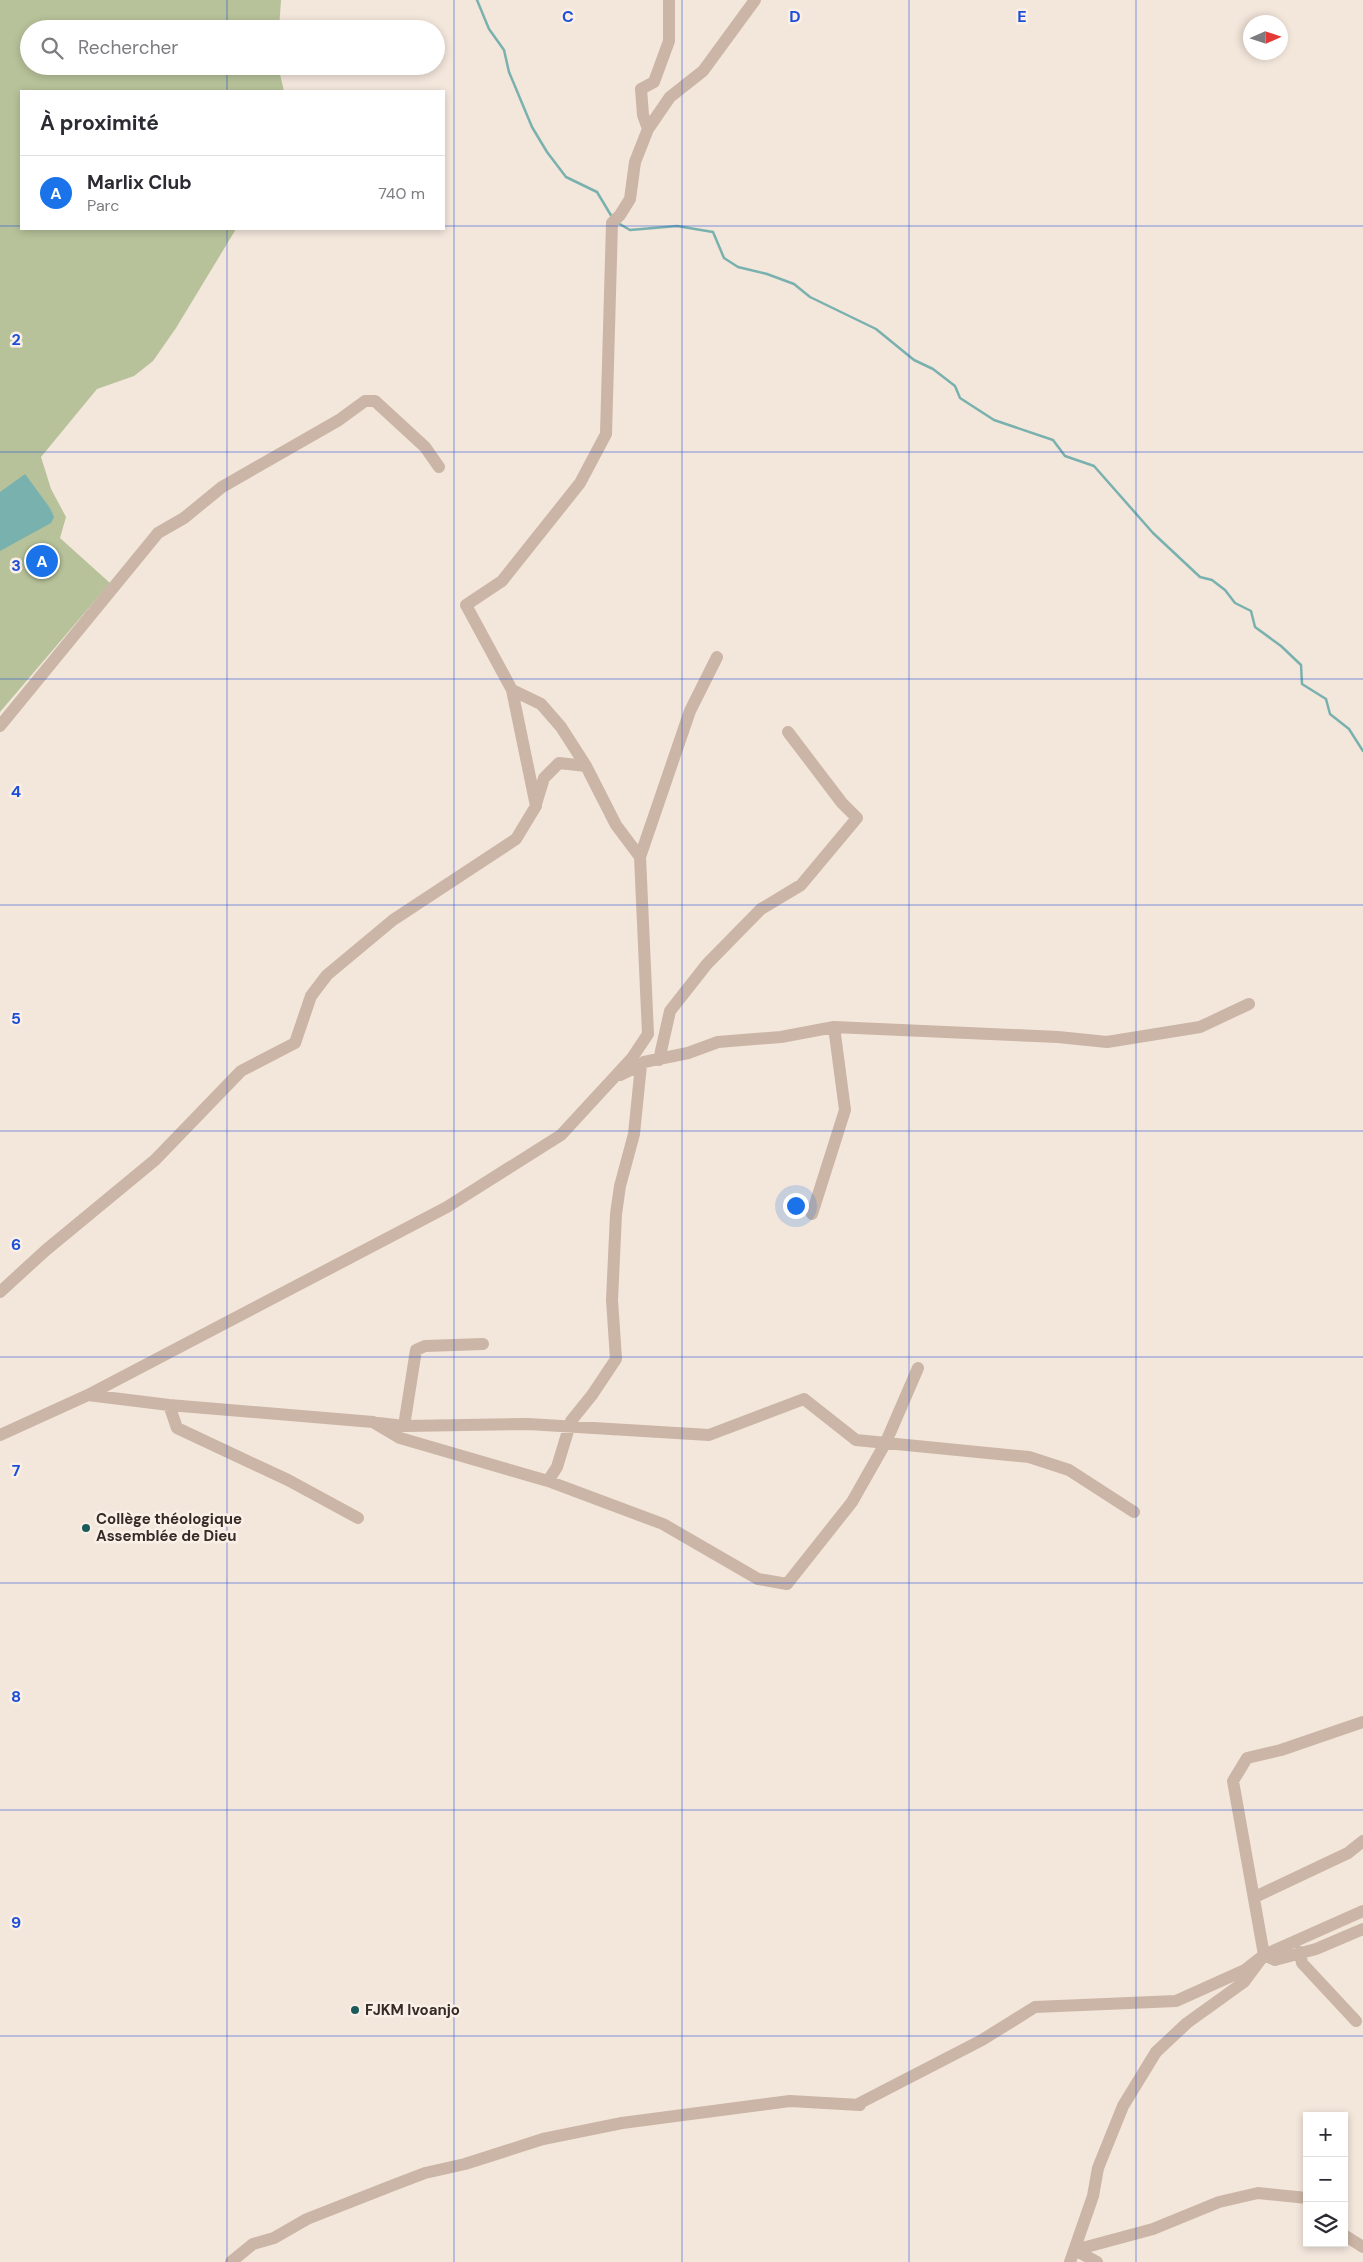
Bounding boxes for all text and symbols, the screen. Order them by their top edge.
text: C [562,6,574,27]
text: D [789,6,801,27]
text: E [1017,6,1027,27]
north arrow [1243,15,1288,60]
search box [20,20,445,75]
icon: search [38,34,66,62]
text: Rechercher [78,35,178,60]
text: À proximité [40,109,159,137]
text: Marlix Club [87,170,192,195]
text: A [50,183,62,204]
text: 740 m [378,183,425,204]
text: Parc [87,195,119,216]
text: 2 [11,329,21,350]
pin: A [26,542,58,580]
text: 3 [11,555,21,576]
text: 4 [11,781,21,802]
text: 5 [11,1008,21,1029]
your location [783,1193,809,1219]
text: 6 [11,1234,21,1255]
text: 7 [12,1460,21,1481]
place label: Collège théologique Assemblée de Dieu [96,1509,242,1546]
marker: Collège théologique Assemblée de Dieu [80,1522,92,1534]
text: 8 [11,1686,21,1707]
text: 9 [11,1912,21,1933]
place label: FJKM Ivoanjo [365,2000,460,2020]
marker: FJKM Ivoanjo [349,2004,361,2016]
map controls [1303,2112,1348,2247]
button: + [1303,2112,1348,2157]
button: − [1303,2157,1348,2202]
button: layers [1303,2202,1348,2247]

